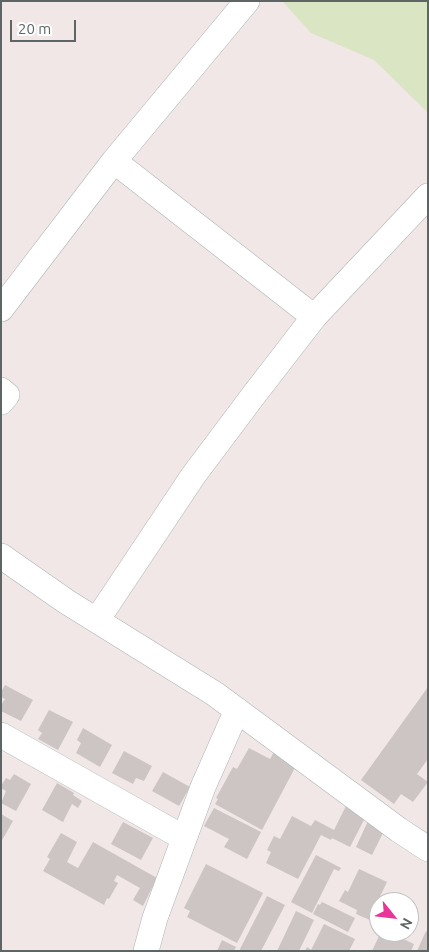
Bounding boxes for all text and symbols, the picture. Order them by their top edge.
scale bar [12,10,79,42]
text: 20 m [18,20,51,37]
north arrow [369,892,419,942]
text: N [397,915,416,932]

